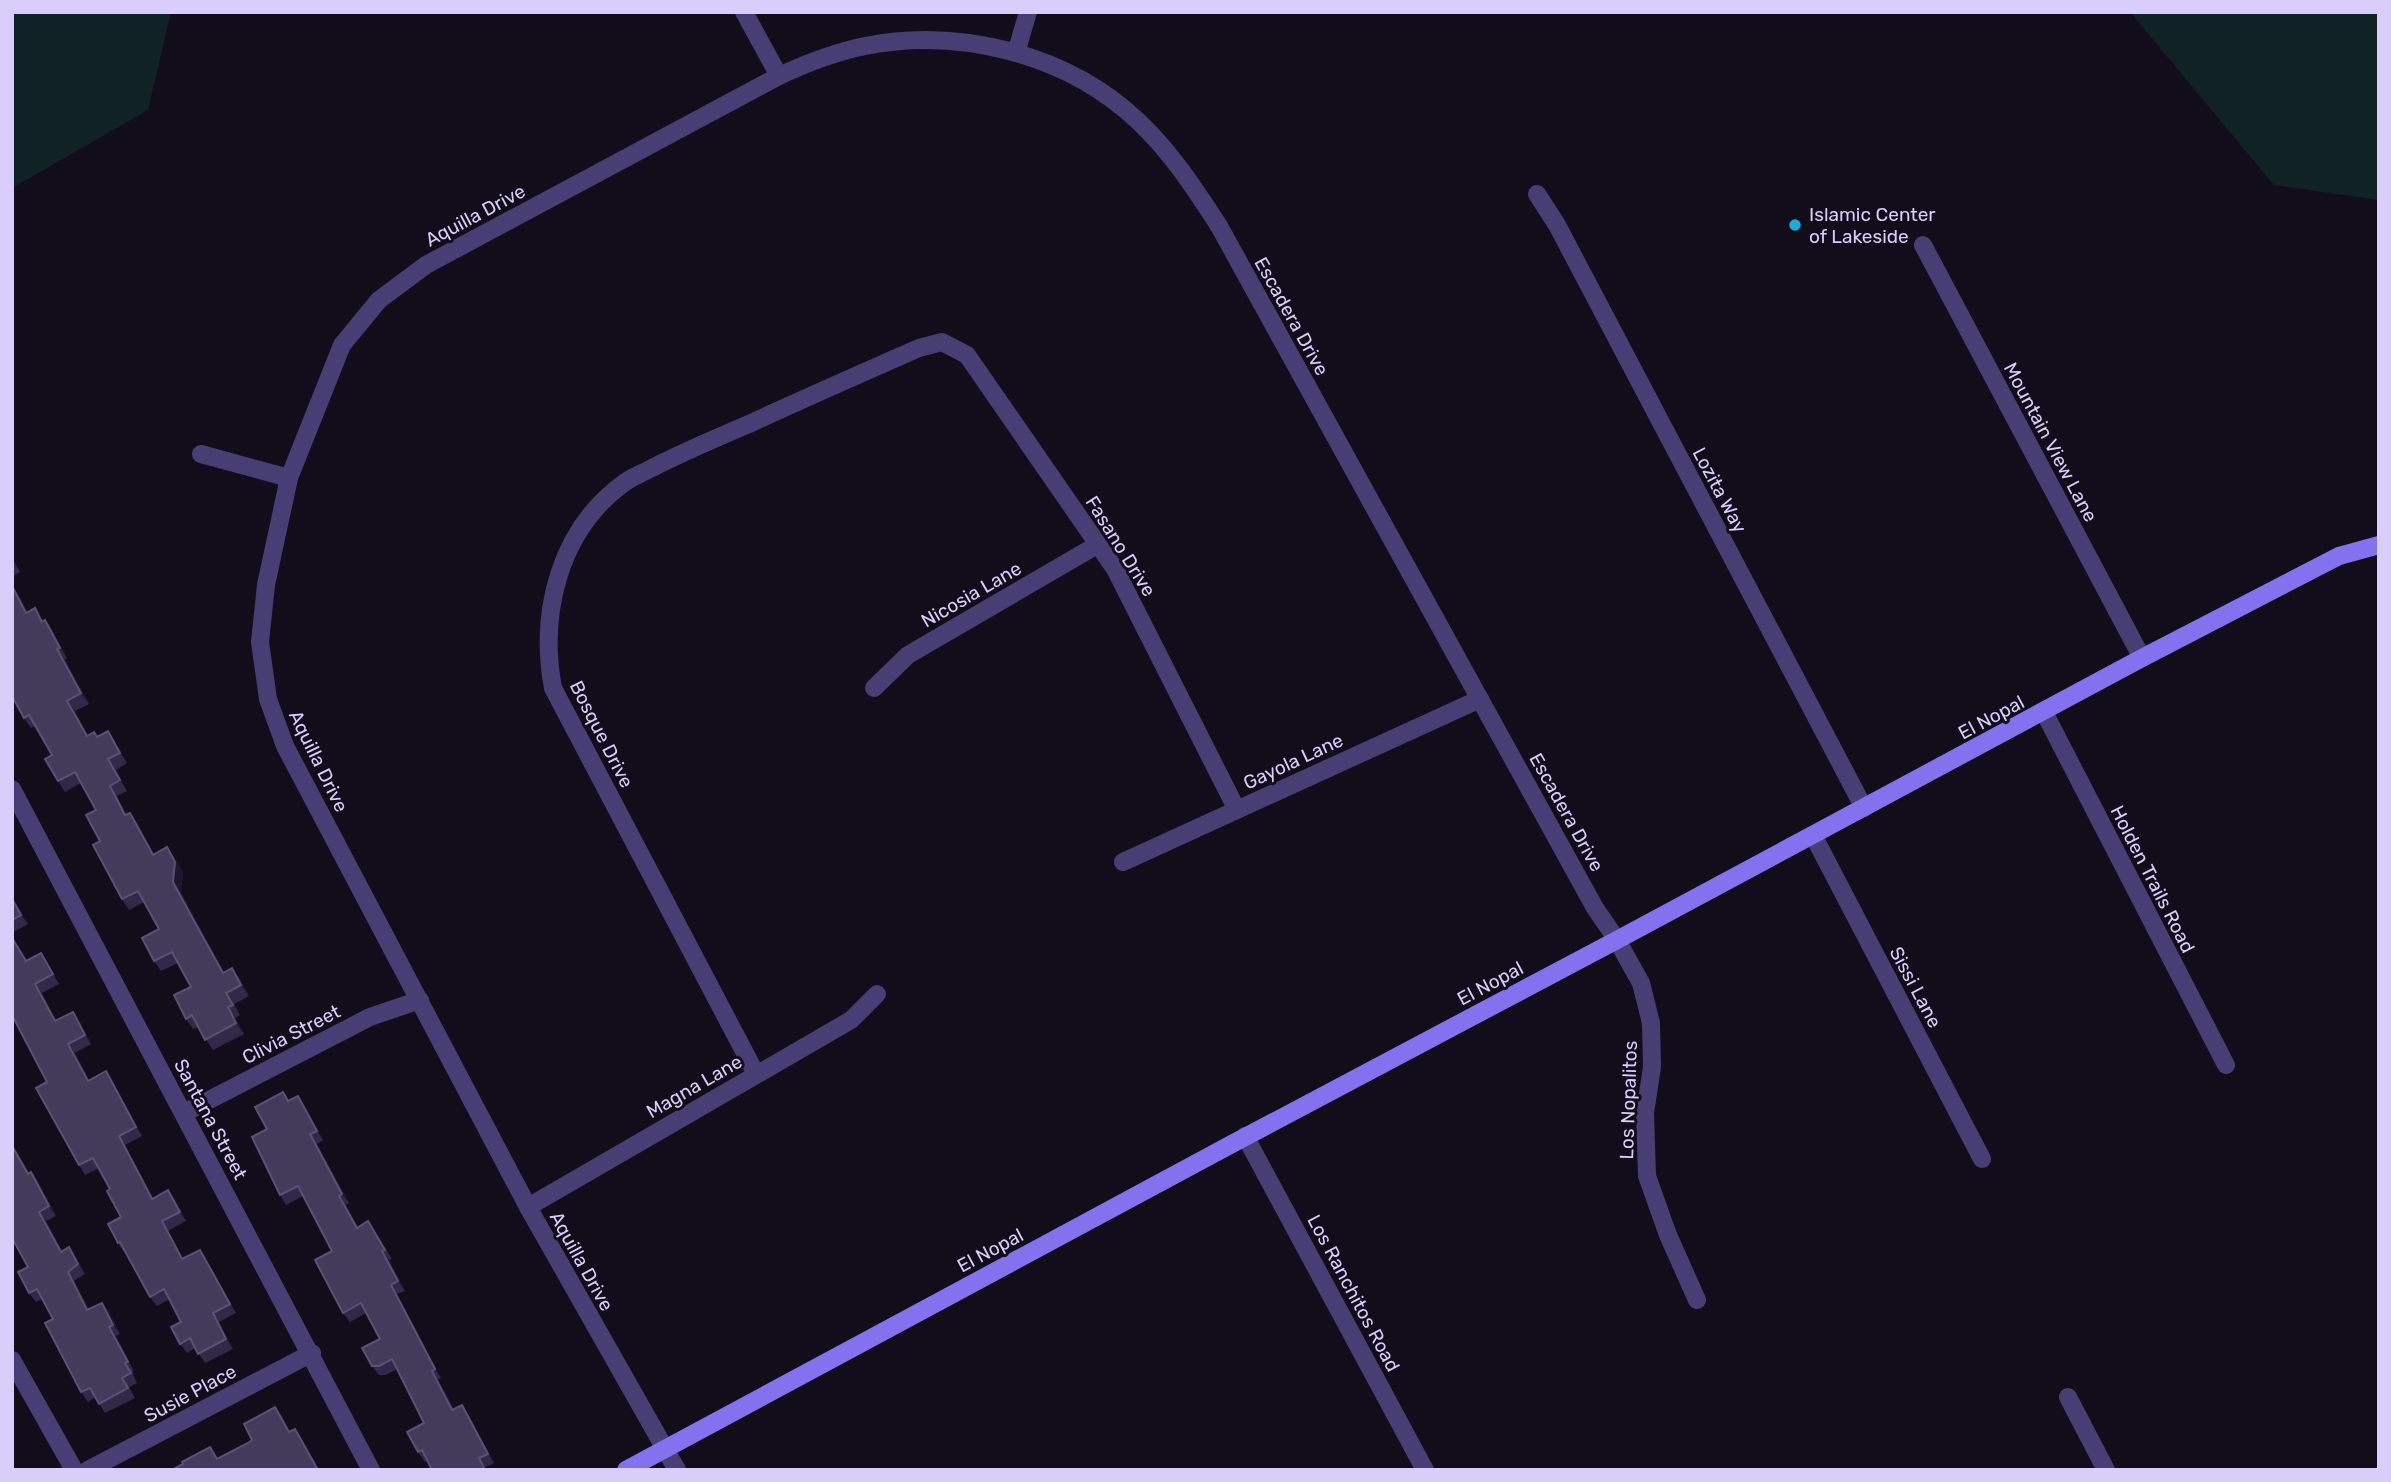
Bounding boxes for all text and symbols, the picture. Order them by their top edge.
street label: Aquilla Drive [421,179,529,251]
place label: Islamic Center of Lakeside [1809,203,1936,248]
marker: Islamic Center of Lakeside [1787,217,1803,233]
street label: Escadera Drive [1249,253,1334,380]
street label: Mountain View Lane [1999,359,2102,526]
street label: Lozita Way [1687,444,1752,537]
street label: Fasano Drive [1081,492,1161,601]
street label: Nicosia Lane [917,556,1025,632]
street label: Bosque Drive [565,677,638,792]
street label: El Nopal [1954,691,2028,744]
street label: Aquilla Drive [284,707,353,816]
street label: Gayola Lane [1240,728,1347,795]
street label: Escadera Drive [1524,749,1609,876]
street label: Holden Trails Road [2105,802,2200,957]
street label: Sissi Lane [1885,943,1946,1032]
street label: El Nopal [1453,957,1527,1010]
street label: Clivia Street [238,1000,345,1069]
street label: Los Nopalitos [1615,1040,1642,1160]
street label: Magna Lane [642,1050,746,1123]
street label: Santana Street [169,1055,252,1184]
street label: Aquilla Drive [545,1208,618,1315]
street label: Los Ranchitos Road [1302,1211,1405,1376]
street label: El Nopal [953,1224,1027,1277]
street label: Susie Place [140,1360,240,1427]

